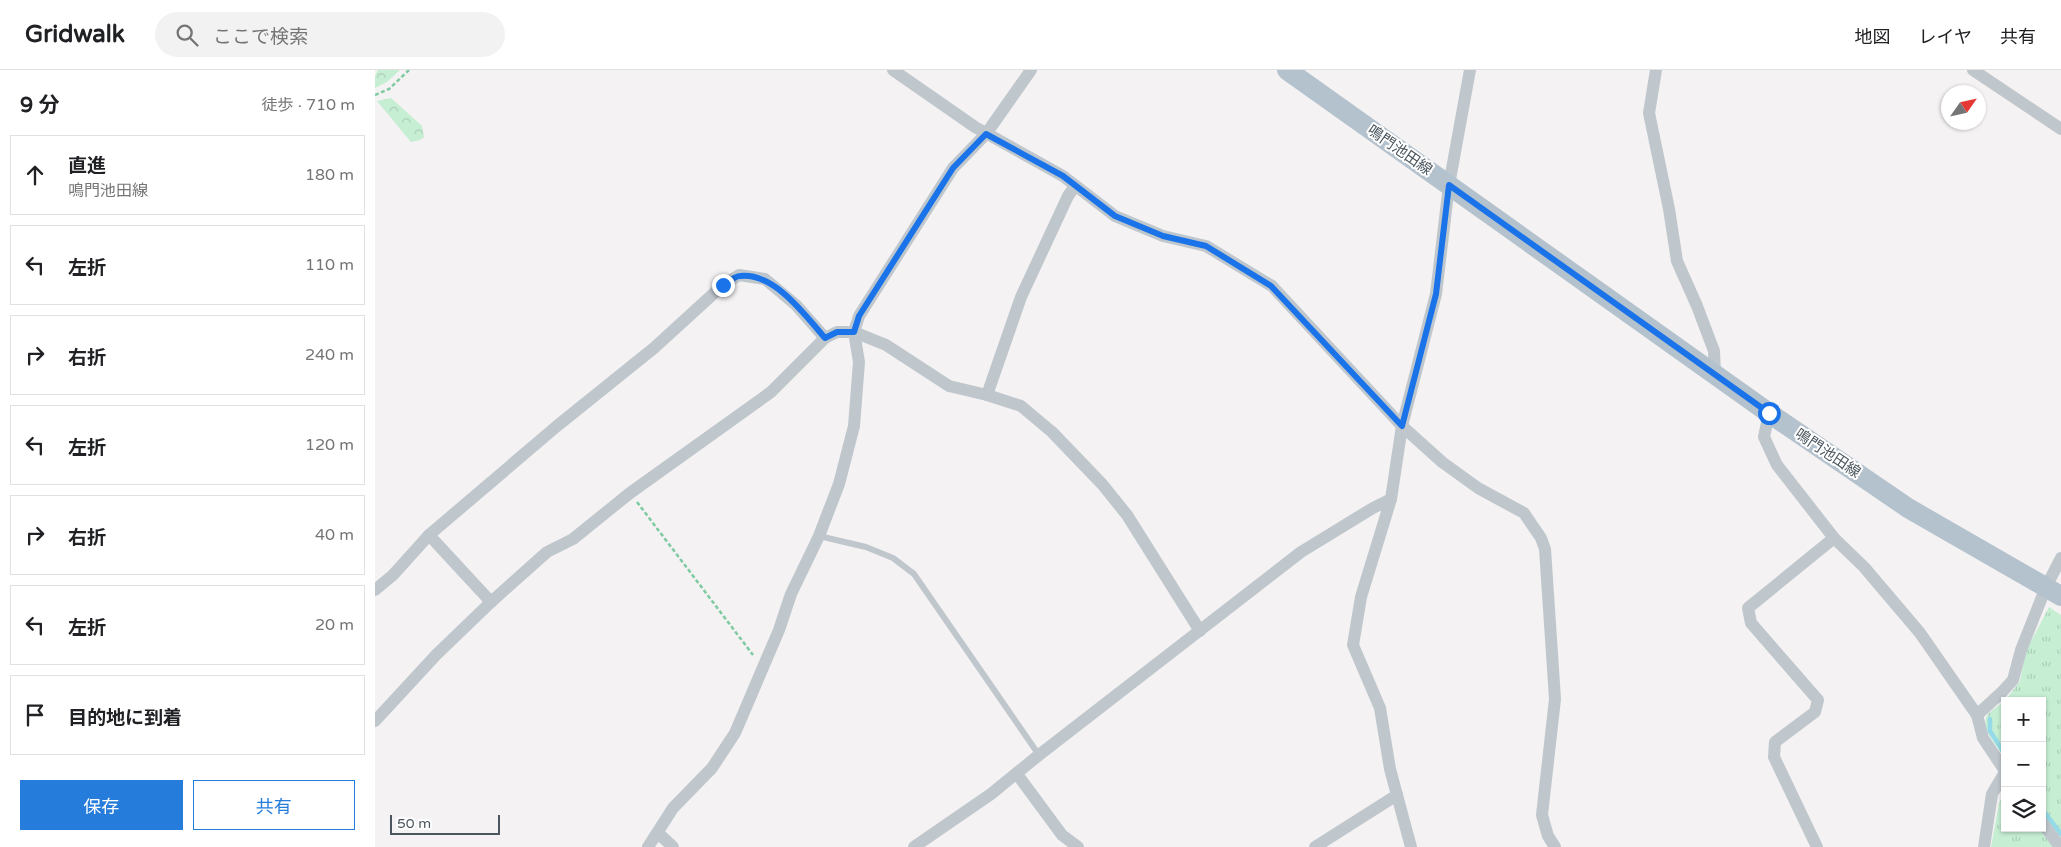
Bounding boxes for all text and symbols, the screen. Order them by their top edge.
search box [155,12,505,57]
text: Gridwalk [25,20,125,49]
icon: search [173,21,201,49]
text: ここで検索 [213,26,308,48]
text: 地図 [1855,26,1891,48]
text: レイヤ [1919,26,1972,48]
text: 共有 [2000,26,2036,48]
north arrow [1941,85,1986,130]
text: 9 分 [20,93,60,118]
text: 徒歩 · 710 m [262,95,355,115]
street label: 鳴門池田線 [1364,121,1436,179]
text: 直進 [68,155,106,177]
icon: ahead [21,161,49,189]
text: 180 m [305,165,354,185]
text: 鳴門池田線 [68,181,148,201]
icon: left [21,251,49,279]
text: 110 m [305,255,354,275]
text: 左折 [68,257,106,279]
route end [712,274,735,297]
icon: right [21,341,49,369]
text: 240 m [305,345,354,365]
text: 右折 [68,347,106,369]
route start [1758,402,1781,425]
street label: 鳴門池田線 [1792,425,1864,481]
icon: left [21,431,49,459]
text: 120 m [305,435,354,455]
text: 左折 [68,437,106,459]
icon: right [21,521,49,549]
text: 40 m [315,525,354,545]
text: 右折 [68,527,106,549]
icon: left [21,611,49,639]
text: 20 m [315,615,354,635]
text: 左折 [68,617,106,639]
map controls [2001,697,2046,832]
button: + [2001,697,2046,742]
icon: arrive [21,701,49,729]
text: 目的地に到着 [68,707,182,729]
button: − [2001,742,2046,787]
button: 保存 [20,780,183,830]
button: 共有 [193,780,355,830]
button: layers [2001,787,2046,832]
scale bar [390,812,500,835]
text: 50 m [397,815,431,832]

